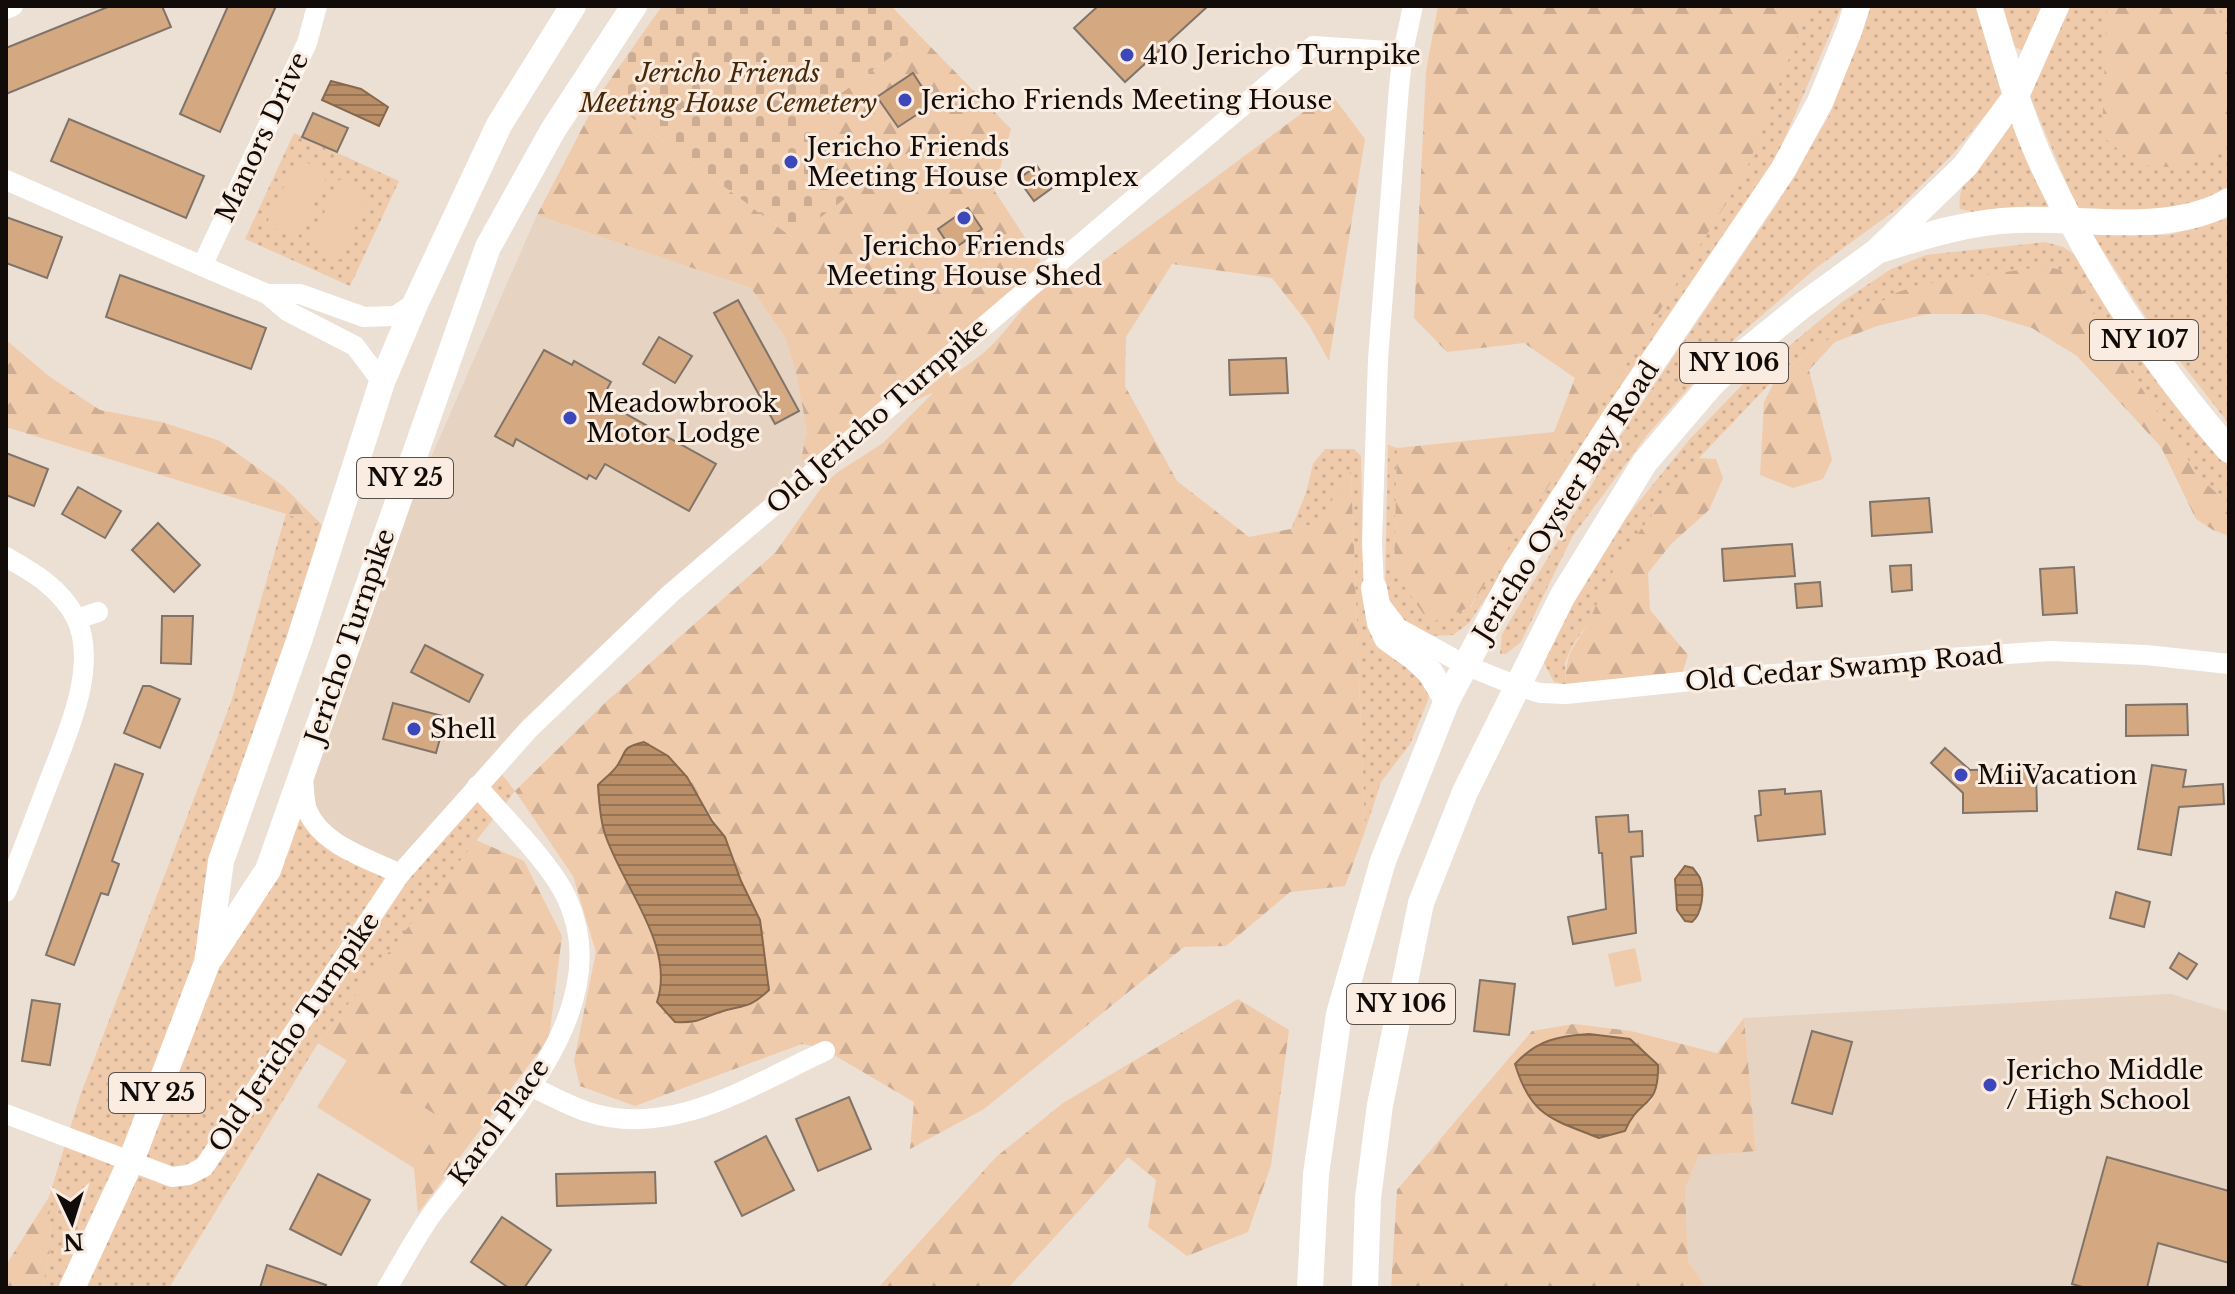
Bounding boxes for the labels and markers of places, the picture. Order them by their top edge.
place label: 410 Jericho Turnpike [1143,39,1421,71]
marker: 410 Jericho Turnpike [1118,46,1136,64]
place label: Jericho Friends Meeting House [918,84,1332,116]
marker: Jericho Friends Meeting House [896,91,914,109]
place label: Jericho Friends Meeting House Complex [804,131,1138,193]
marker: Jericho Friends Meeting House Complex [782,153,800,171]
marker: Jericho Friends Meeting House Shed [955,209,973,227]
place label: Jericho Friends Meeting House Shed [826,230,1102,292]
place label: Meadowbrook Motor Lodge [586,387,778,449]
marker: Meadowbrook Motor Lodge [561,409,579,427]
place label: Shell [430,713,496,745]
marker: Shell [405,720,423,738]
place label: MiiVacation [1977,759,2137,791]
marker: MiiVacation [1952,766,1970,784]
place label: Jericho Middle / High School [2003,1054,2204,1116]
marker: Jericho Middle / High School [1981,1076,1999,1094]

